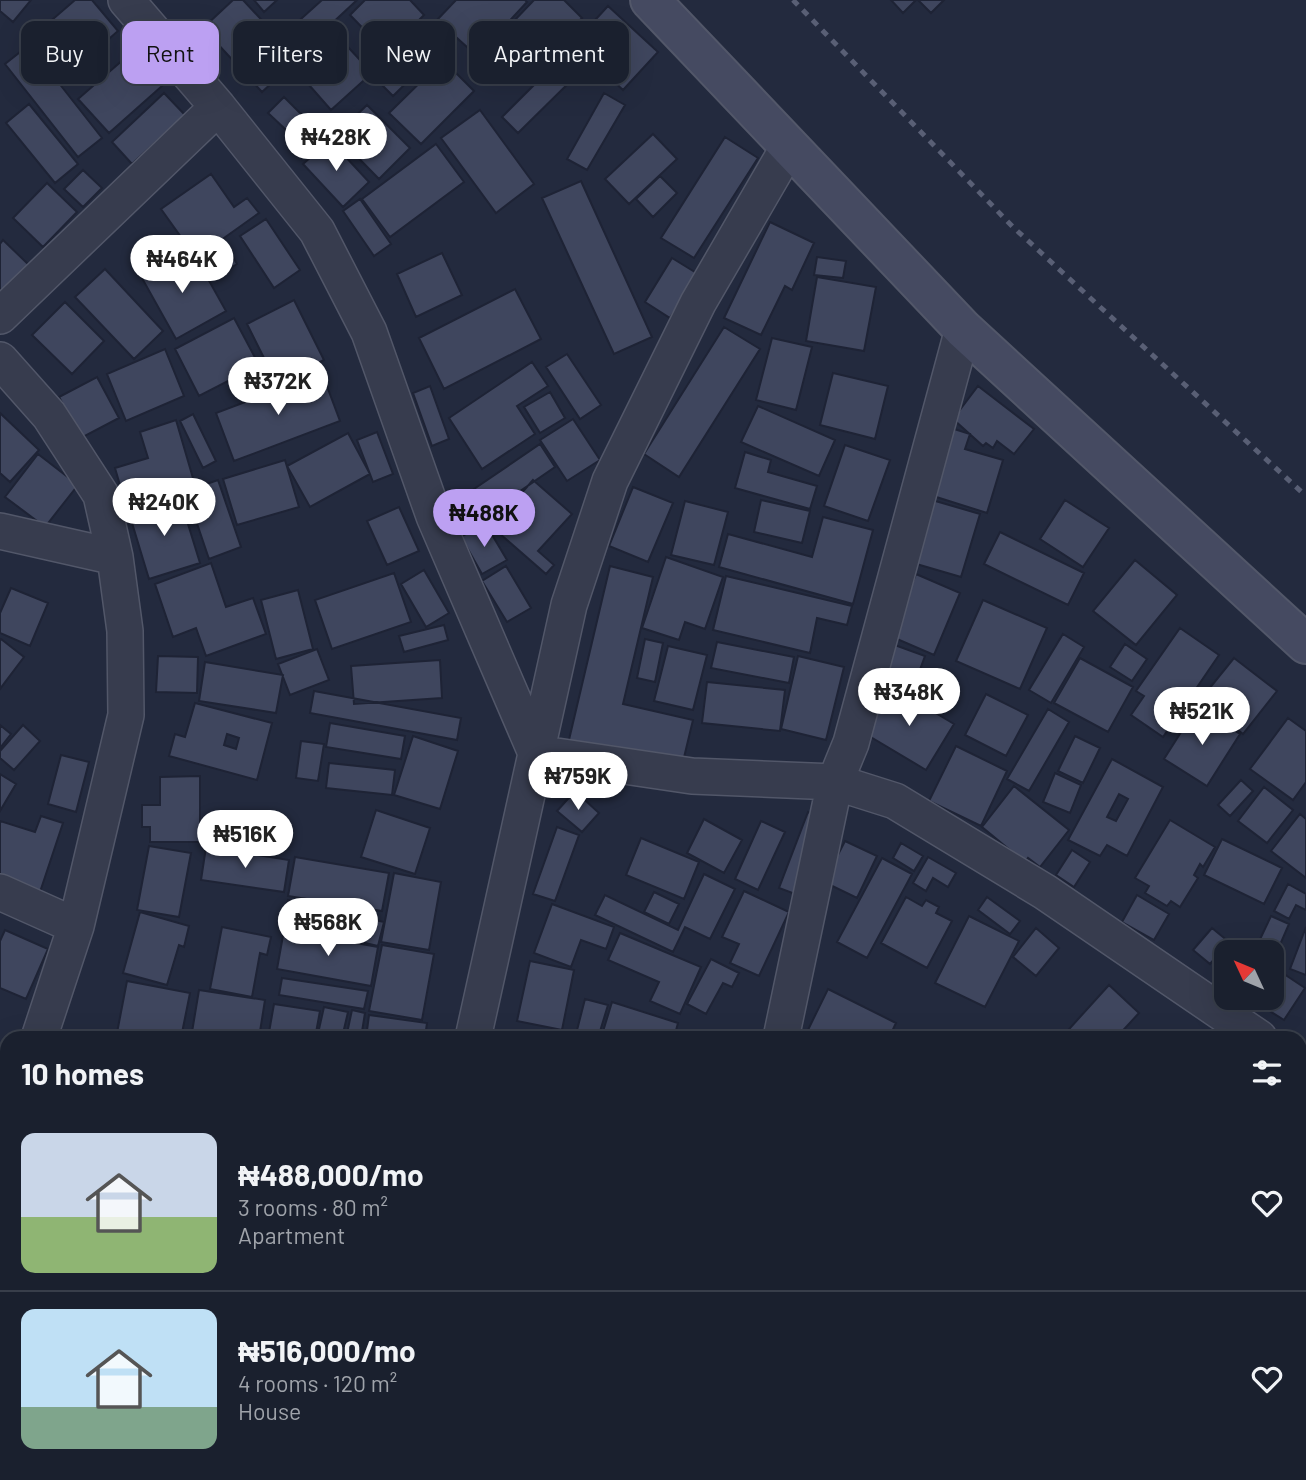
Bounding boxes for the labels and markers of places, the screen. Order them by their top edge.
pin: ₦428K [287,114,385,173]
pin: ₦464K [133,236,231,295]
pin: ₦372K [229,358,327,417]
pin: ₦240K [115,478,213,538]
pin: ₦488K [435,490,533,549]
pin: ₦348K [860,668,958,728]
pin: ₦521K [1153,688,1251,747]
pin: ₦759K [529,752,627,812]
pin: ₦516K [196,810,294,870]
pin: ₦568K [279,898,377,958]

